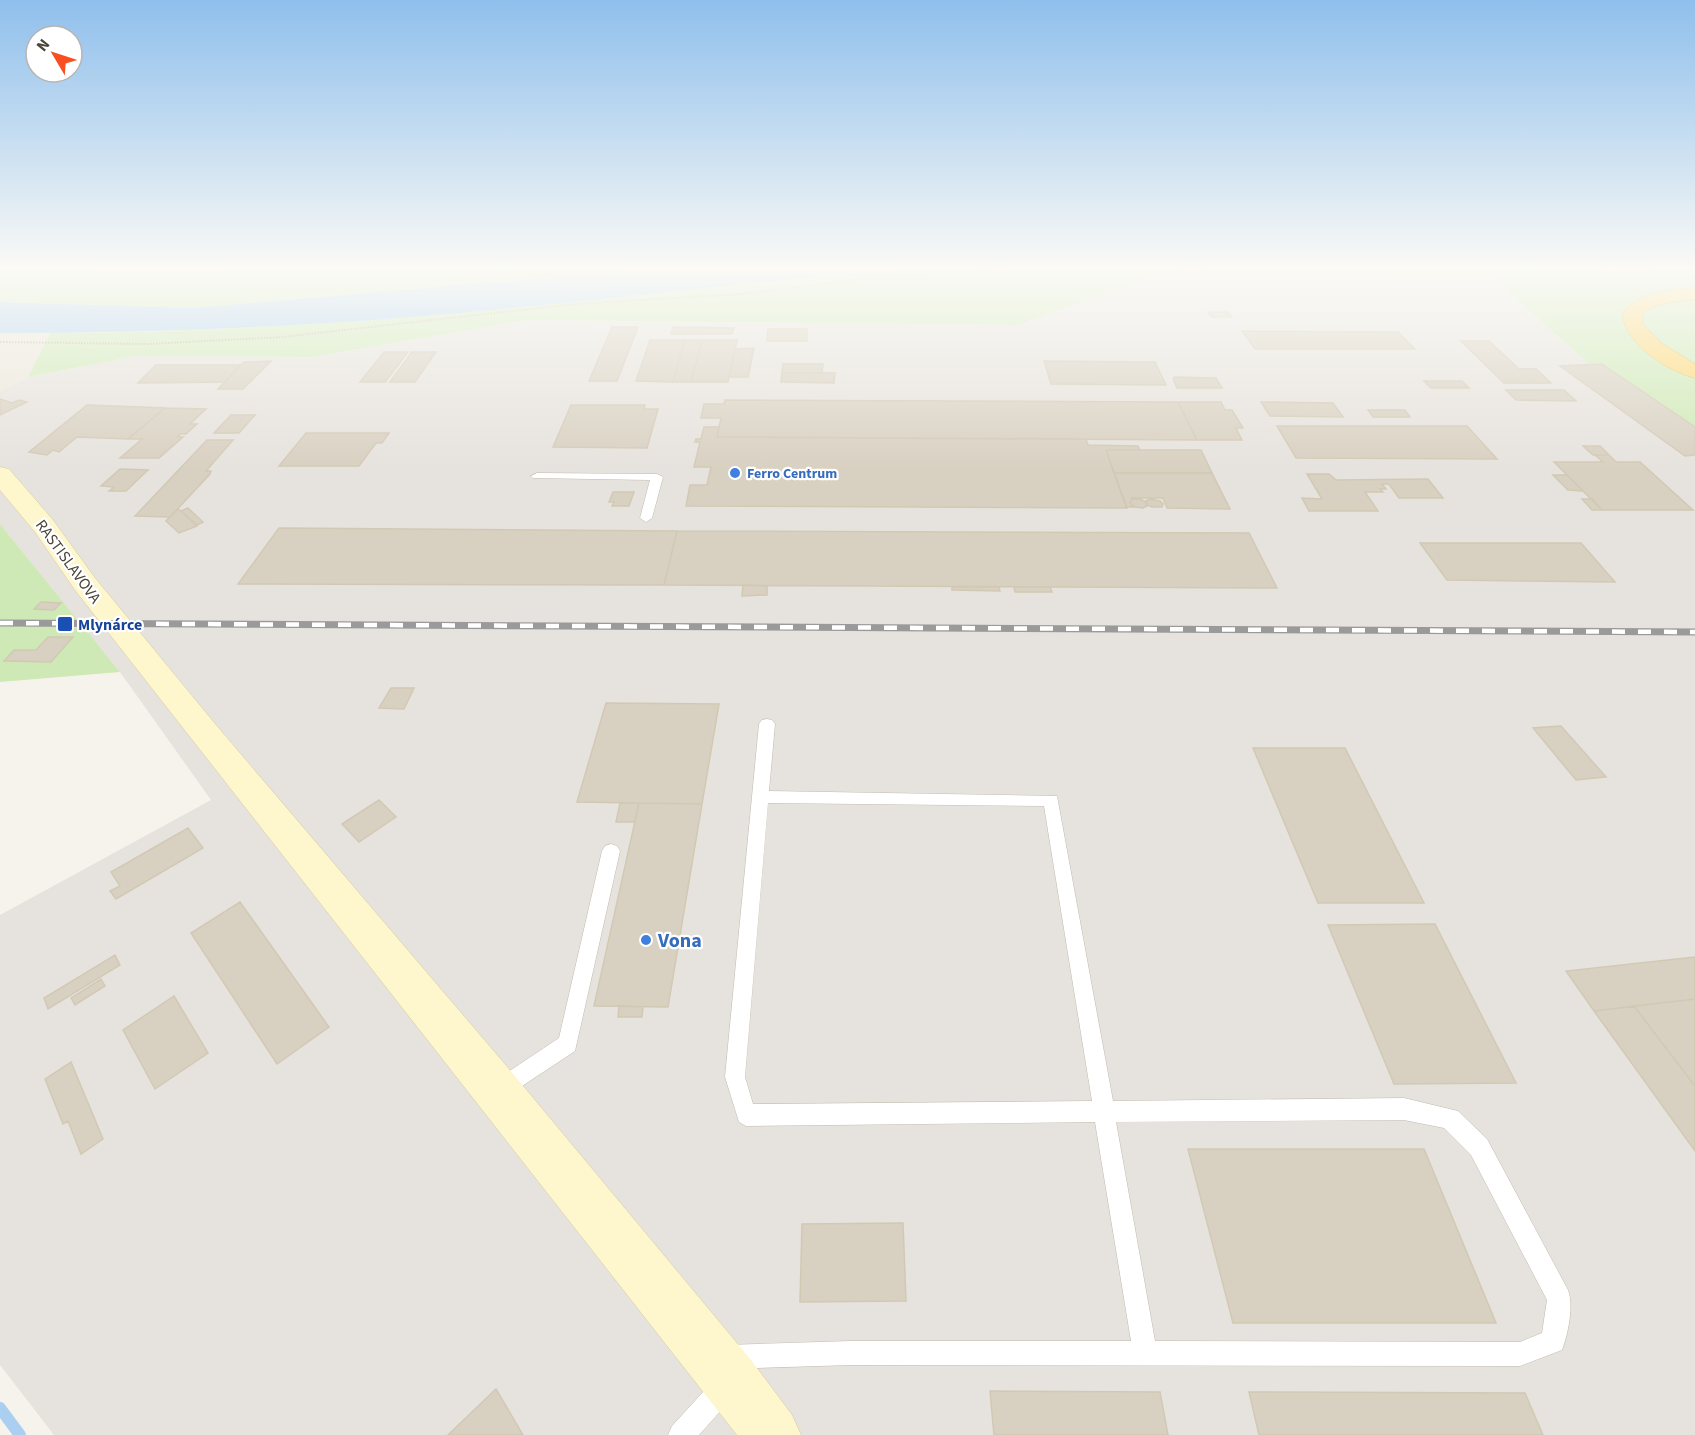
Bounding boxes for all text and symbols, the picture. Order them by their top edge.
north arrow [24,24,84,84]
text: N [31,34,55,56]
place label: Ferro Centrum [747,464,837,484]
marker: Ferro Centrum [728,466,742,480]
street label: RASTISLAVOVA [30,515,106,608]
place label: Mlynárce [78,614,142,636]
marker: Mlynárce [56,615,74,633]
place label: Vona [657,927,702,955]
marker: Vona [639,933,653,947]

